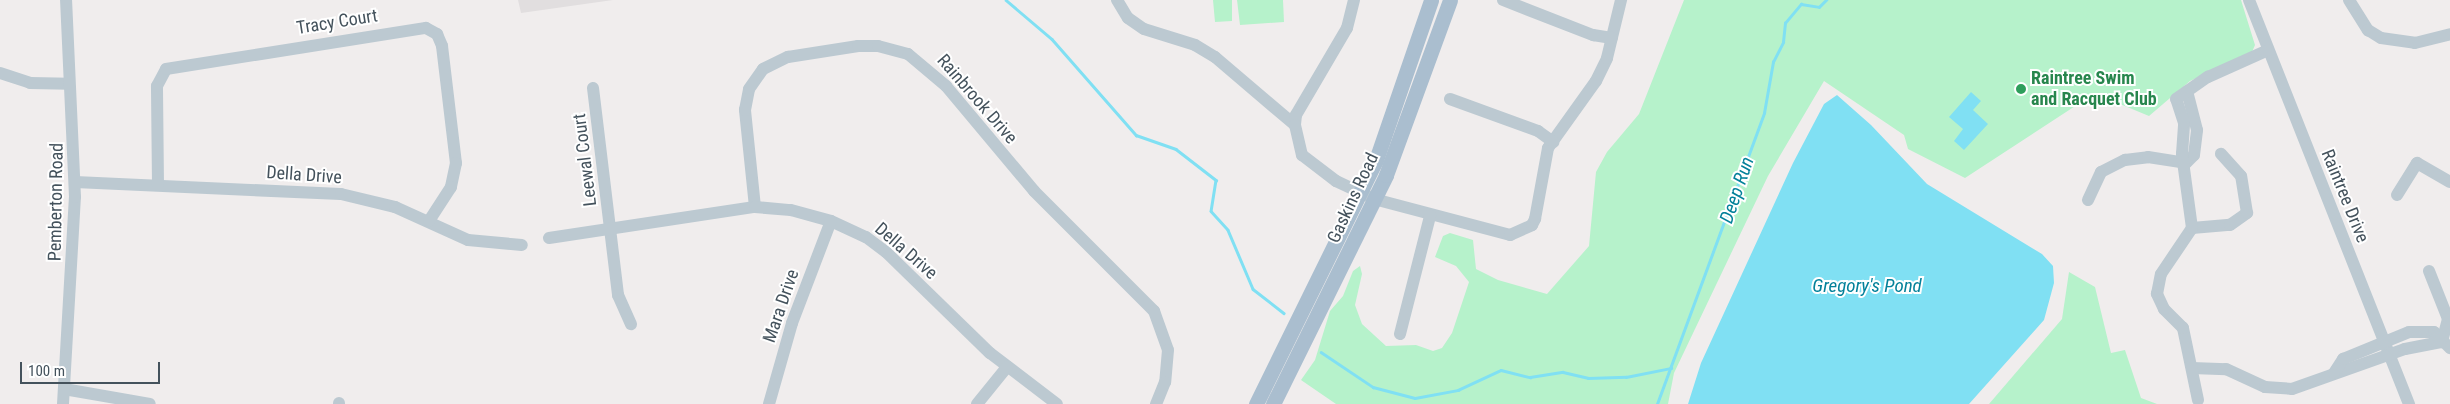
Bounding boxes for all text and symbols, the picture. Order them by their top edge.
street label: Tracy Court [295,5,379,39]
street label: Rainbrook Drive [932,50,1022,148]
place label: Raintree Swim and Racquet Club [2031,68,2157,110]
marker: Raintree Swim and Racquet Club [2015,83,2027,95]
street label: Leewal Court [569,112,601,208]
street label: Pemberton Road [44,143,68,261]
street label: Raintree Drive [2317,146,2373,246]
street label: Gaskins Road [1323,150,1383,246]
water label: Deep Run [1715,154,1759,226]
street label: Della Drive [266,162,342,188]
street label: Della Drive [870,218,942,284]
street label: Mara Drive [758,267,804,345]
water label: Gregory's Pond [1812,275,1922,297]
scale bar [22,352,162,384]
text: 100 m [28,362,65,380]

